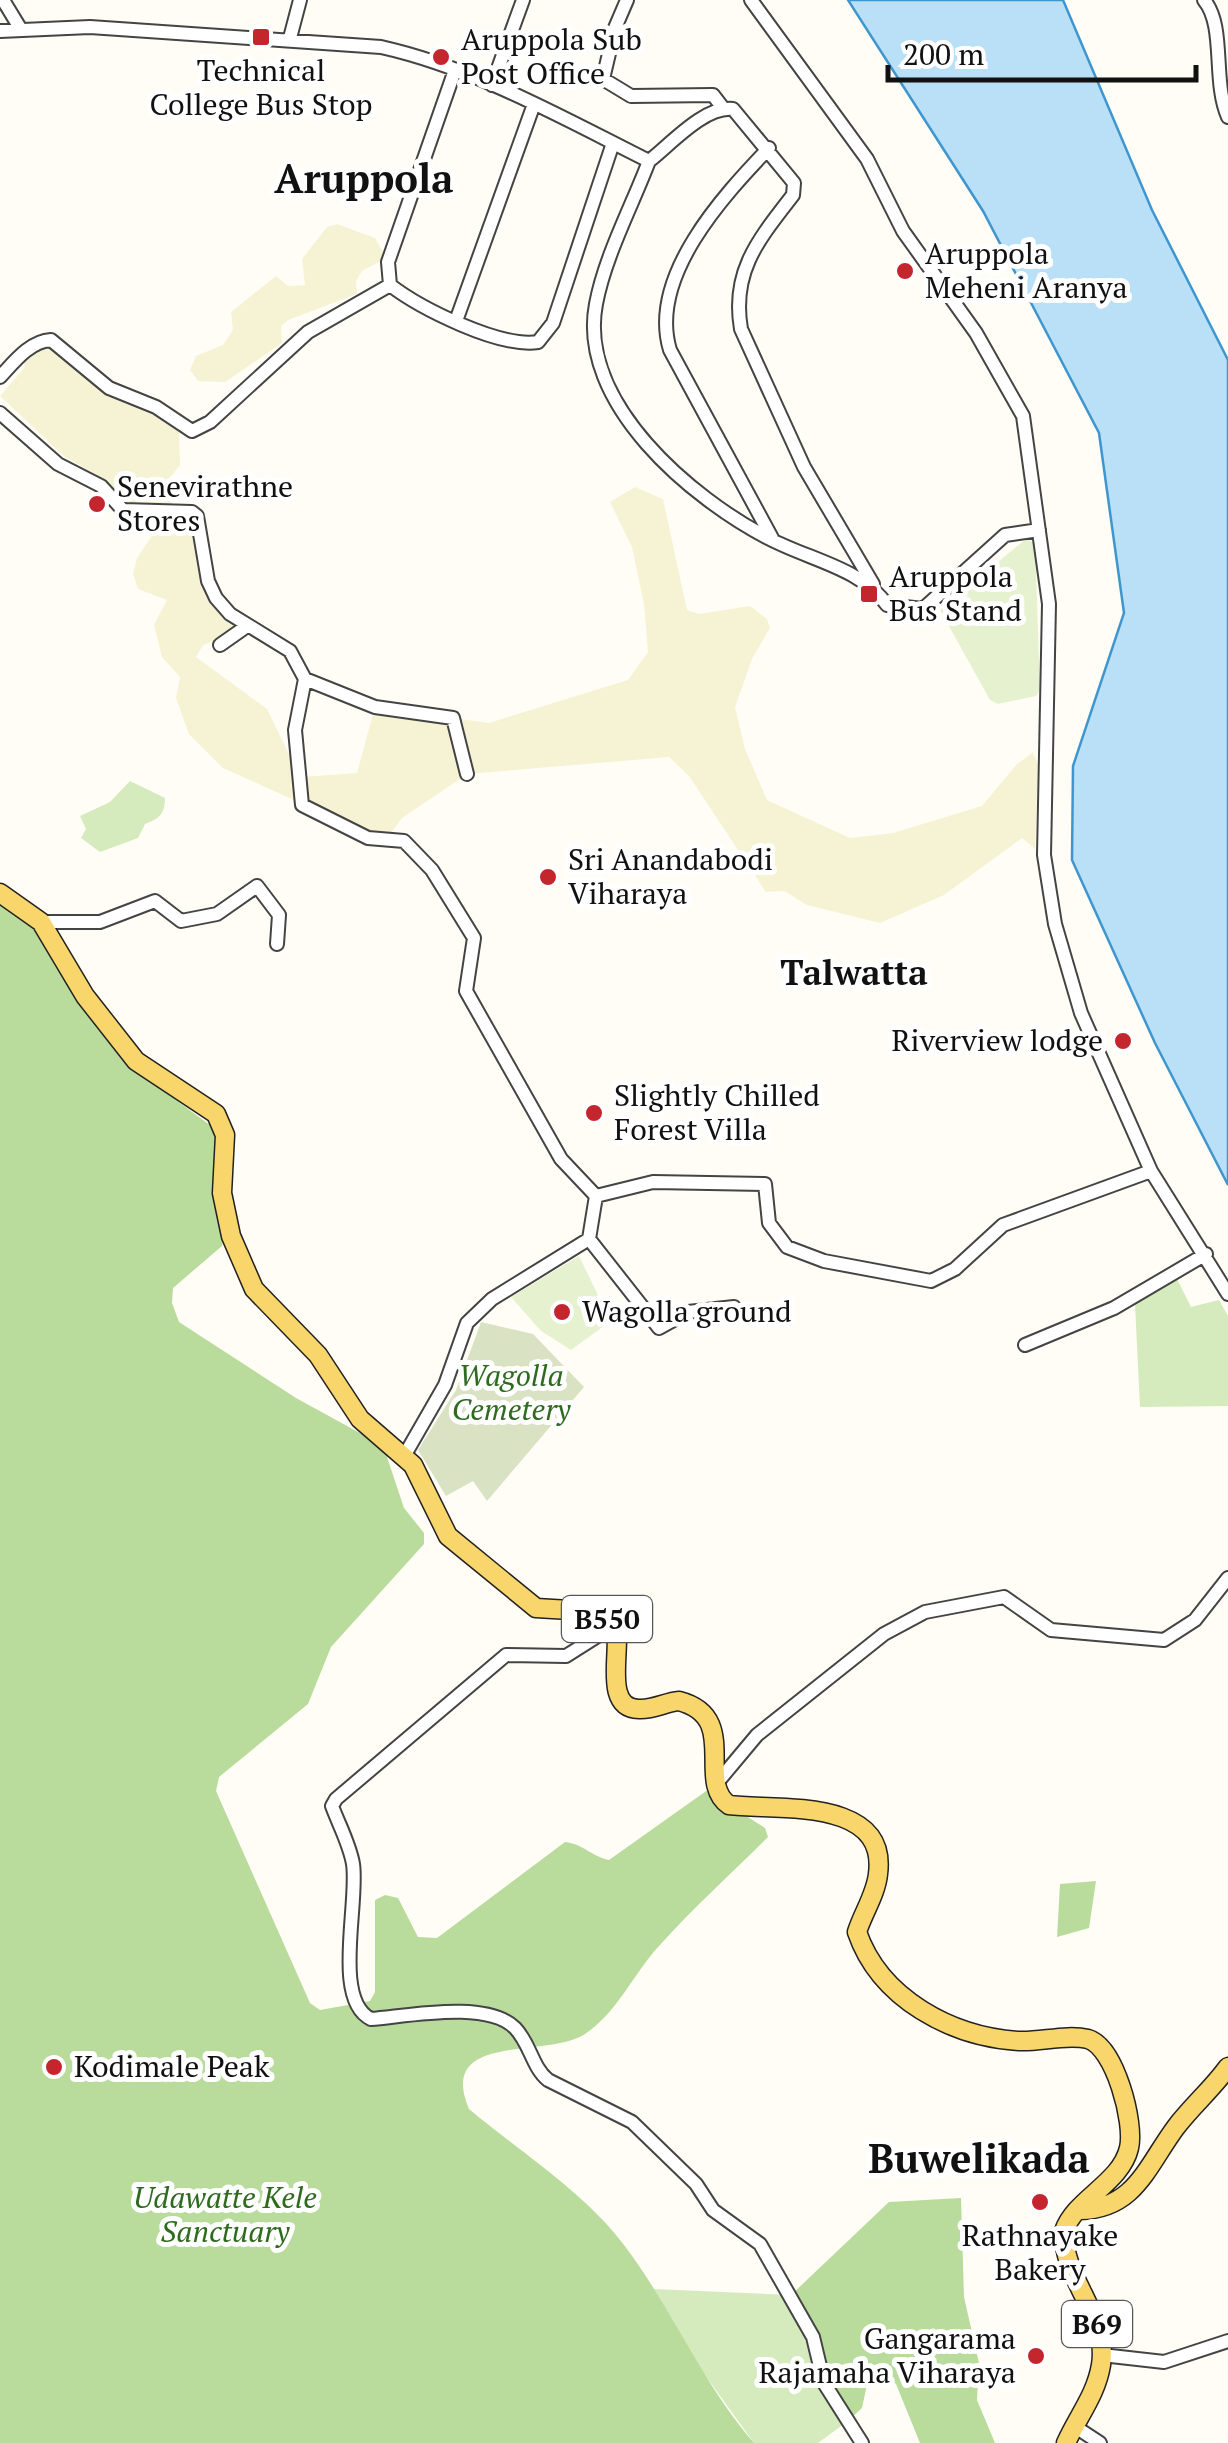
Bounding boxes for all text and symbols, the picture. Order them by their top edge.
place label: Aruppola Sub Post Office [461,19,642,93]
scale bar [888,20,1196,82]
marker: Technical College Bus Stop [250,26,272,48]
text: 200 m [903,34,984,74]
marker: Aruppola Sub Post Office [430,46,452,68]
place label: Technical College Bus Stop [149,50,373,124]
district label: Aruppola [274,151,454,204]
place label: Aruppola Meheni Aranya [925,233,1128,307]
marker: Aruppola Meheni Aranya [894,260,916,282]
place label: Senevirathne Stores [117,466,293,540]
marker: Senevirathne Stores [86,493,108,515]
place label: Aruppola Bus Stand [889,556,1022,630]
marker: Aruppola Bus Stand [858,583,880,605]
place label: Sri Anandabodi Viharaya [568,839,773,913]
marker: Sri Anandabodi Viharaya [537,866,559,888]
district label: Talwatta [780,949,928,995]
place label: Riverview lodge [892,1020,1103,1060]
marker: Riverview lodge [1112,1030,1134,1052]
place label: Slightly Chilled Forest Villa [614,1075,820,1149]
marker: Slightly Chilled Forest Villa [583,1102,605,1124]
place label: Wagolla ground [582,1291,792,1331]
marker: Wagolla ground [551,1301,573,1323]
park label: Wagolla Cemetery [452,1355,572,1429]
road number: B550 [562,1596,652,1642]
place label: Kodimale Peak [74,2046,270,2086]
marker: Kodimale Peak [43,2056,65,2078]
district label: Buwelikada [868,2131,1090,2184]
park label: Udawatte Kele Sanctuary [133,2177,317,2251]
marker: Rathnayake Bakery [1029,2191,1051,2213]
place label: Rathnayake Bakery [962,2215,1118,2289]
road number: B69 [1062,2301,1132,2347]
place label: Gangarama Rajamaha Viharaya [758,2318,1016,2392]
marker: Gangarama Rajamaha Viharaya [1025,2345,1047,2367]

